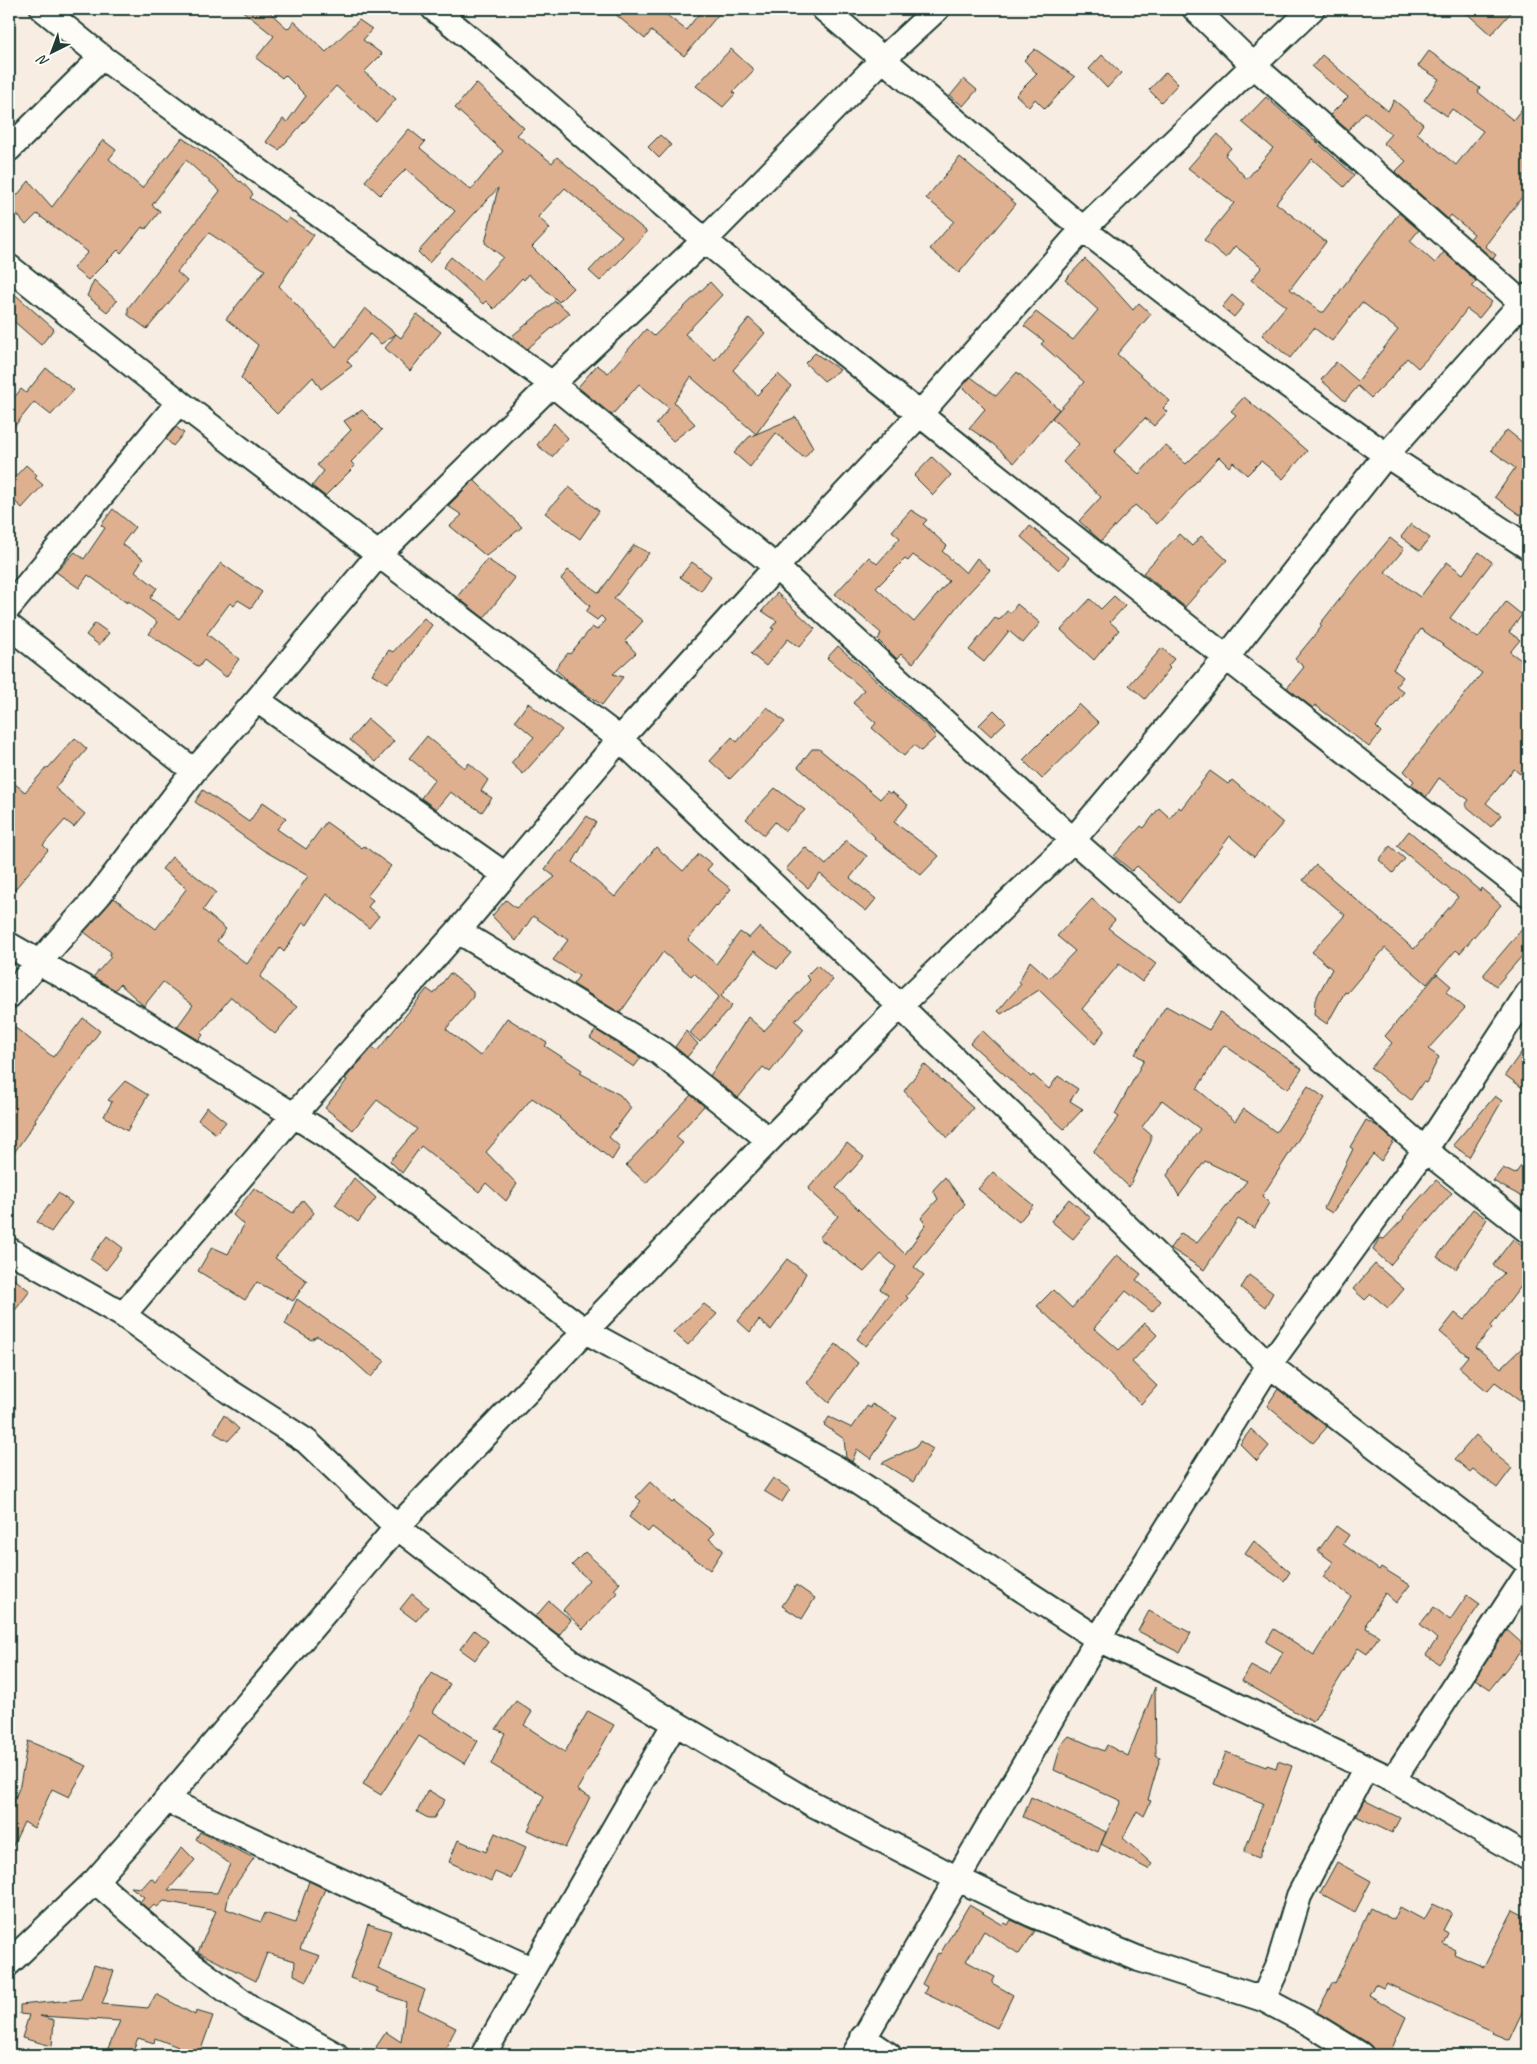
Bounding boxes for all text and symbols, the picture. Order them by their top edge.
north arrow [28,28,78,78]
text: N [33,51,53,71]

